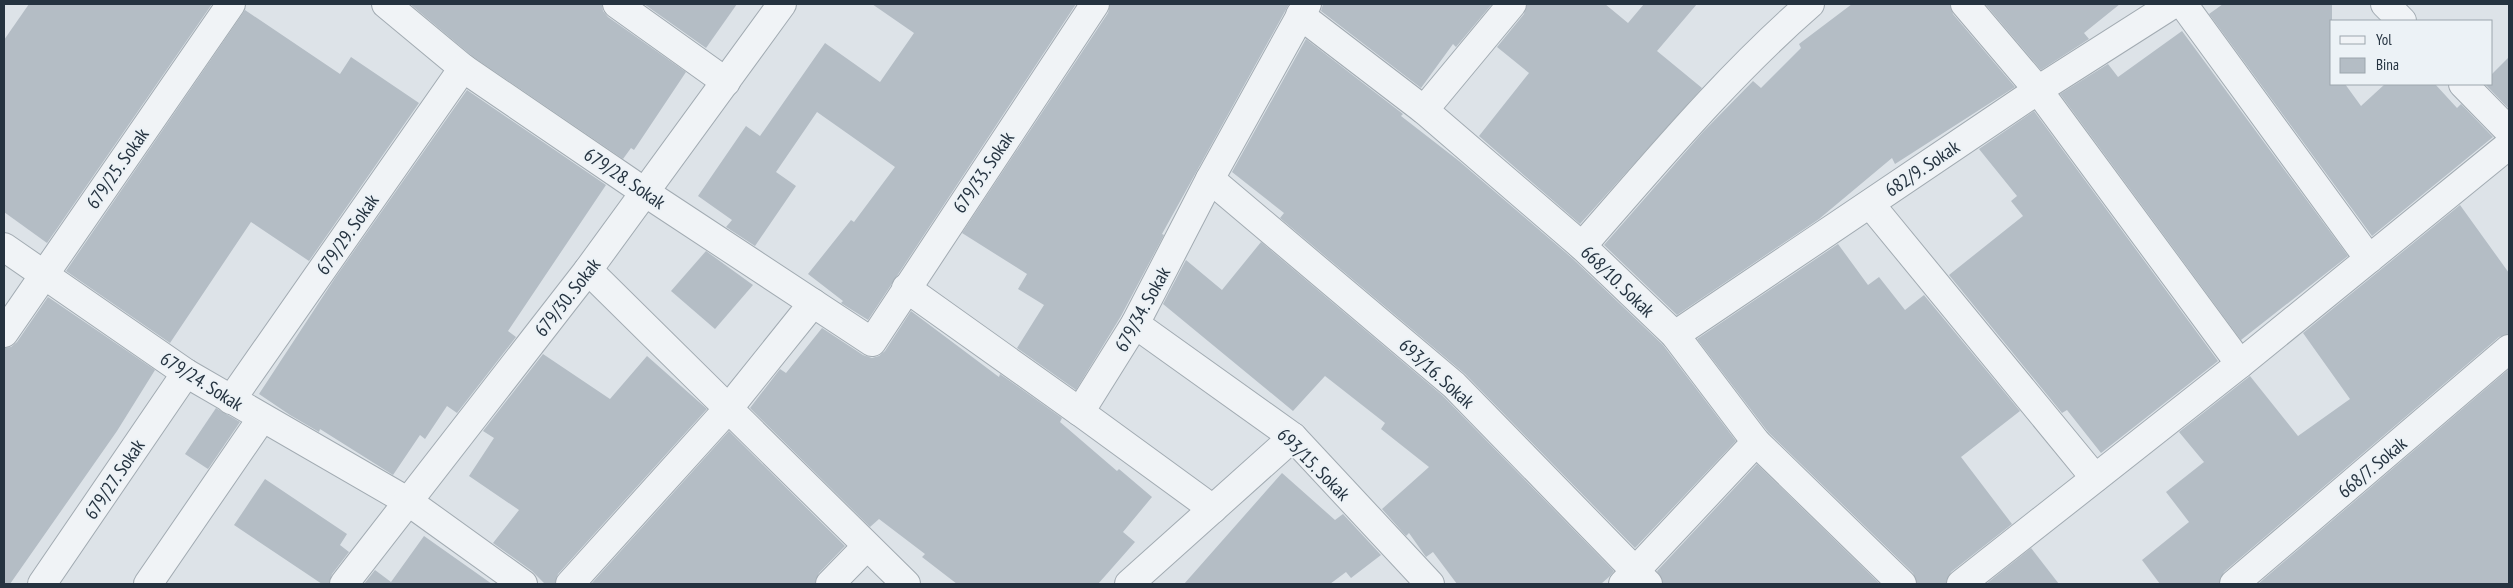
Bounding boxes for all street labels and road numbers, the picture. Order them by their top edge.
street label: 679/25. Sokak [80,122,154,213]
street label: 679/33. Sokak [947,126,1019,217]
street label: 682/9. Sokak [1880,134,1964,202]
street label: 679/28. Sokak [580,142,671,214]
street label: 679/29. Sokak [310,188,384,279]
street label: 668/10. Sokak [1576,240,1660,322]
street label: 679/30. Sokak [529,252,606,341]
street label: 679/34. Sokak [1109,262,1175,356]
street label: 693/16. Sokak [1394,333,1480,414]
street label: 679/24. Sokak [156,346,248,416]
street label: 693/15. Sokak [1273,423,1356,506]
street label: 668/7. Sokak [2333,431,2412,503]
street label: 679/27. Sokak [78,434,150,524]

